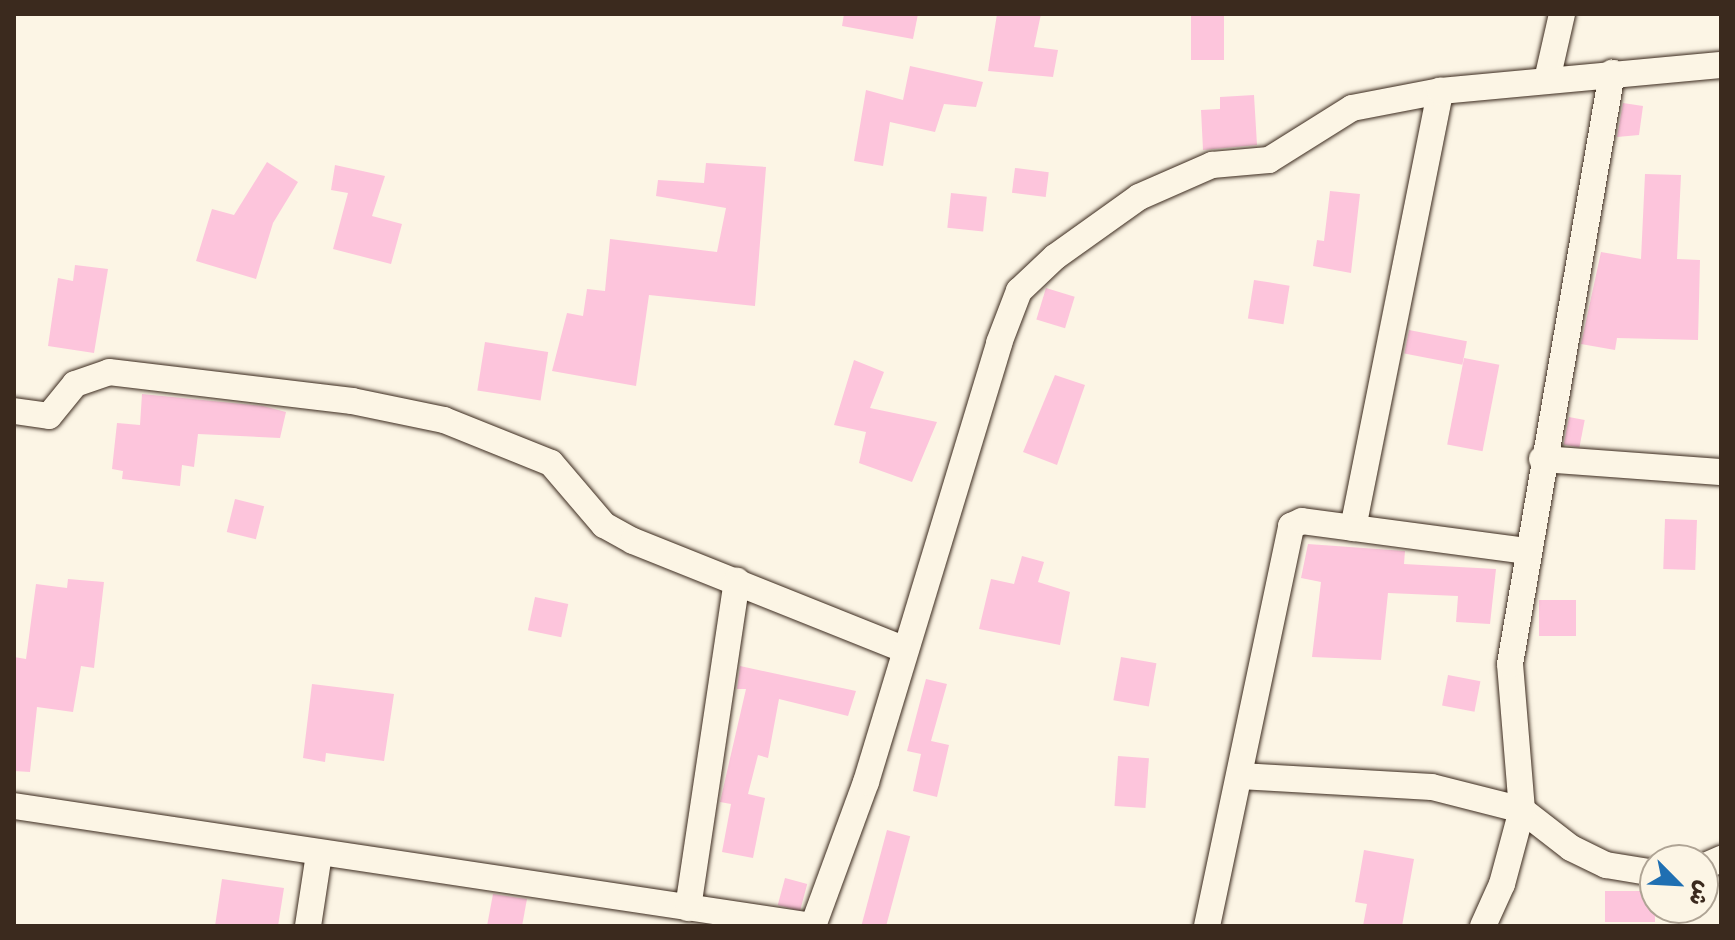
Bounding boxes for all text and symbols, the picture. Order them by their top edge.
north arrow [1639,844,1719,924]
text: ش [1682,877,1717,910]

